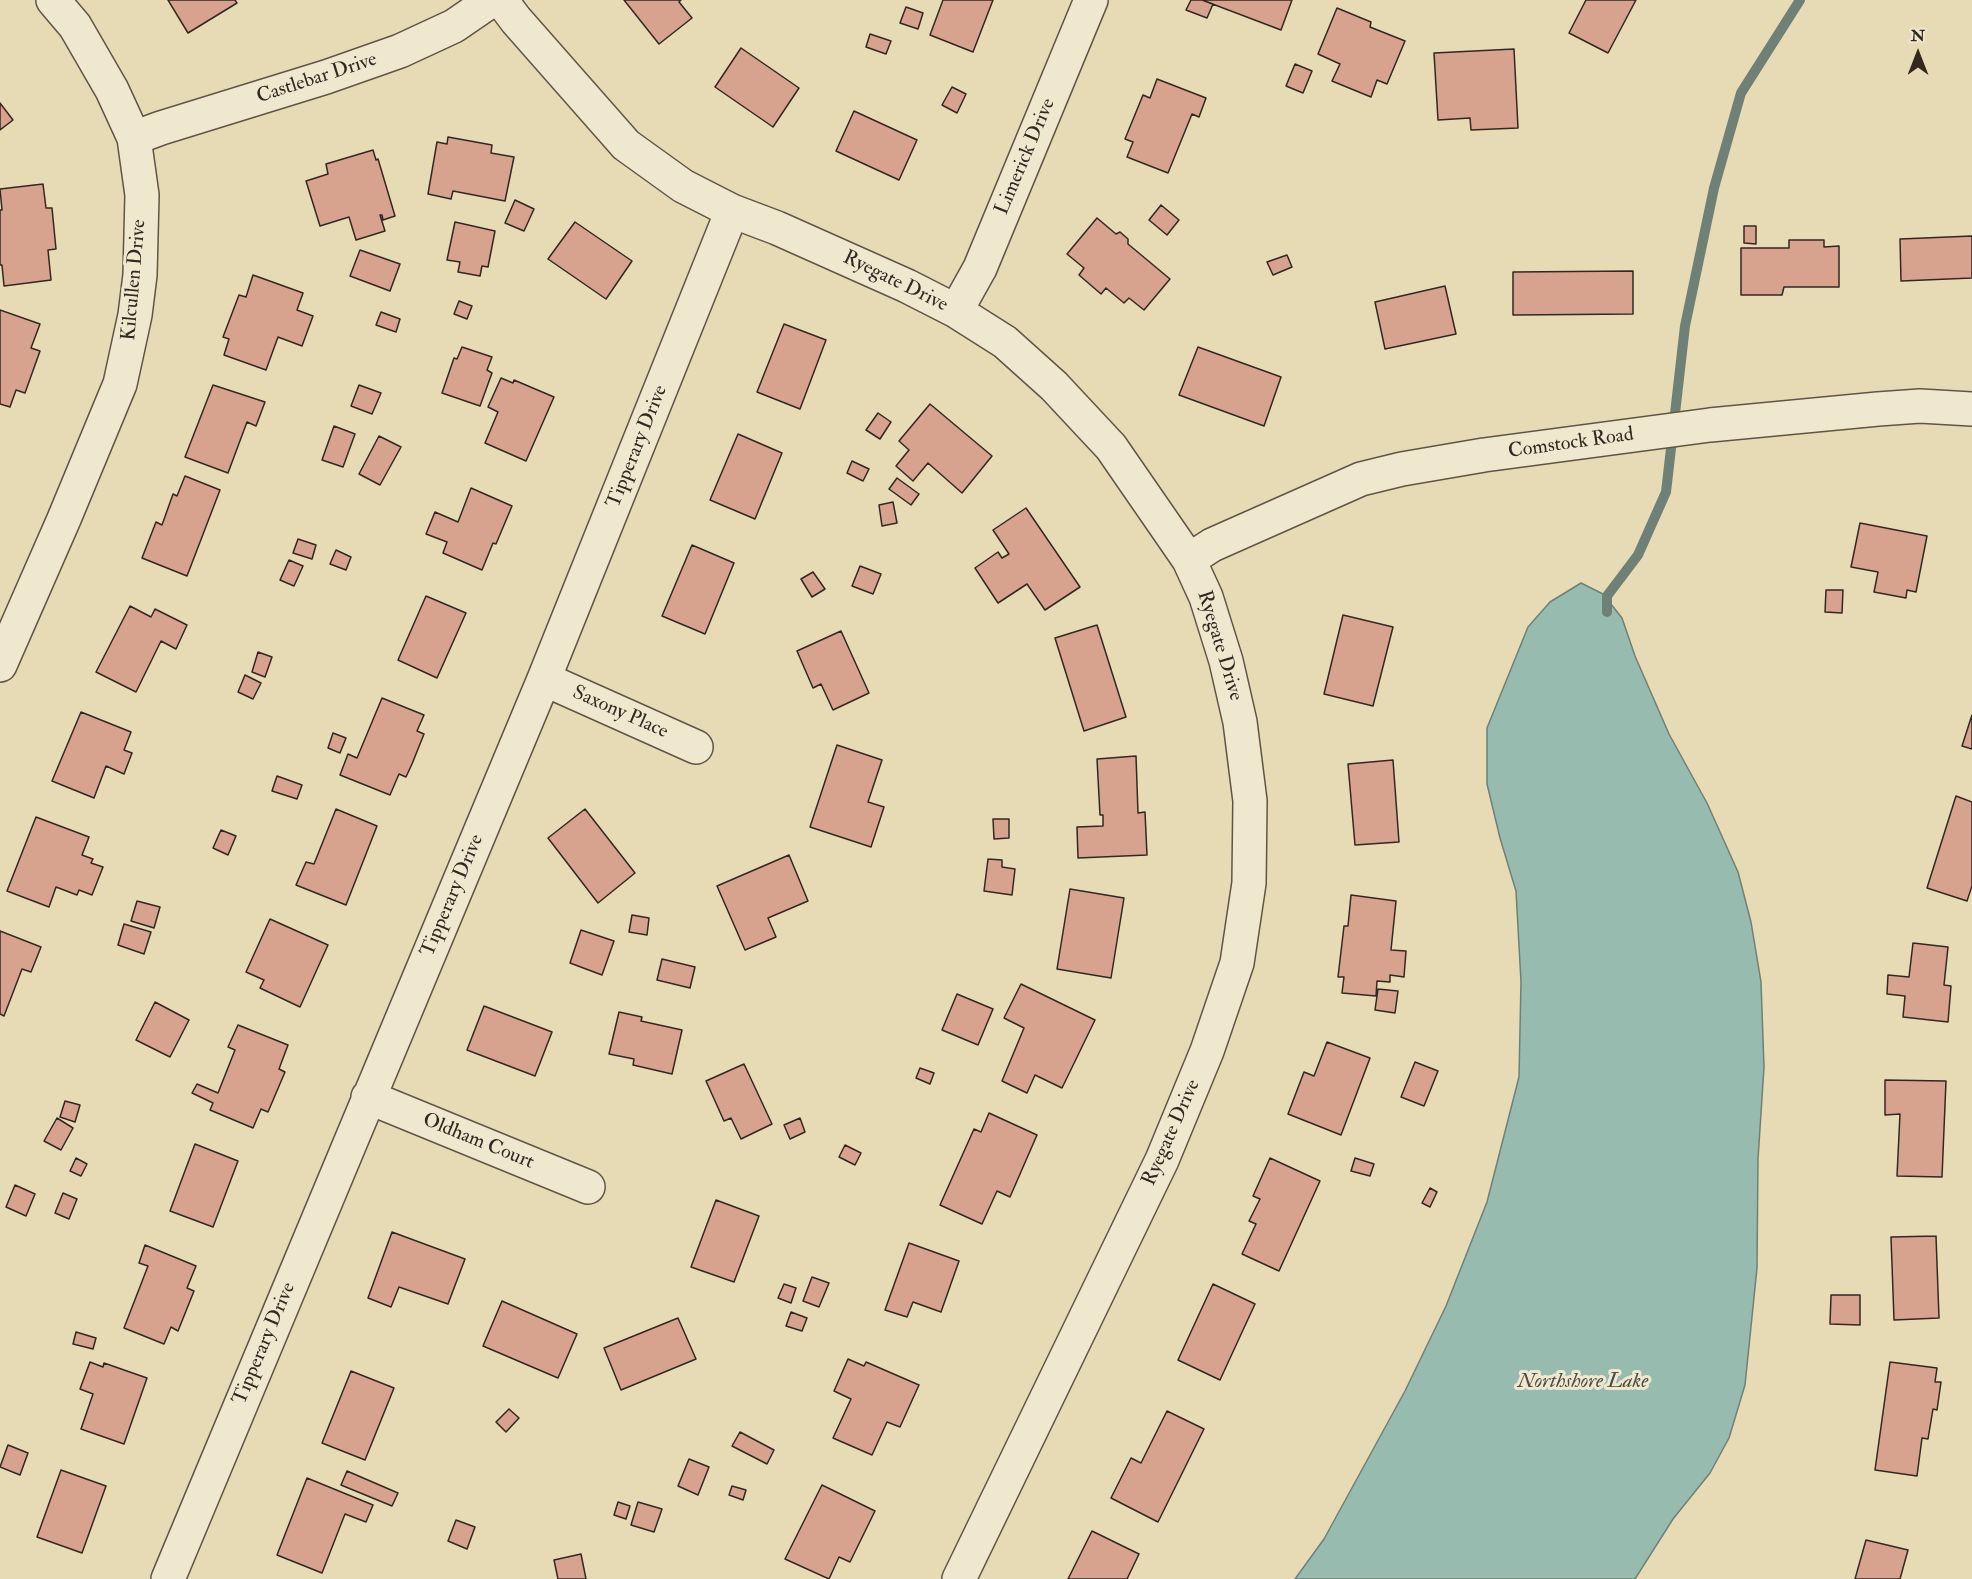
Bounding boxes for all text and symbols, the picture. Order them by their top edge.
north arrow [1888,24,1948,84]
text: N [1911,26,1925,46]
street label: Castlebar Drive [254,48,380,110]
street label: Limerick Drive [991,95,1061,219]
street label: Kilcullen Drive [118,218,152,342]
street label: Ryegate Drive [839,246,951,318]
street label: Tipperary Drive [602,382,674,512]
street label: Comstock Road [1507,423,1635,465]
street label: Ryegate Drive [1191,588,1247,704]
street label: Saxony Place [568,681,672,745]
street label: Tipperary Drive [416,831,490,961]
street label: Ryegate Drive [1138,1076,1206,1190]
street label: Oldham Court [419,1109,537,1175]
street label: Tipperary Drive [228,1279,302,1409]
water label: Northshore Lake [1518,1369,1648,1395]

